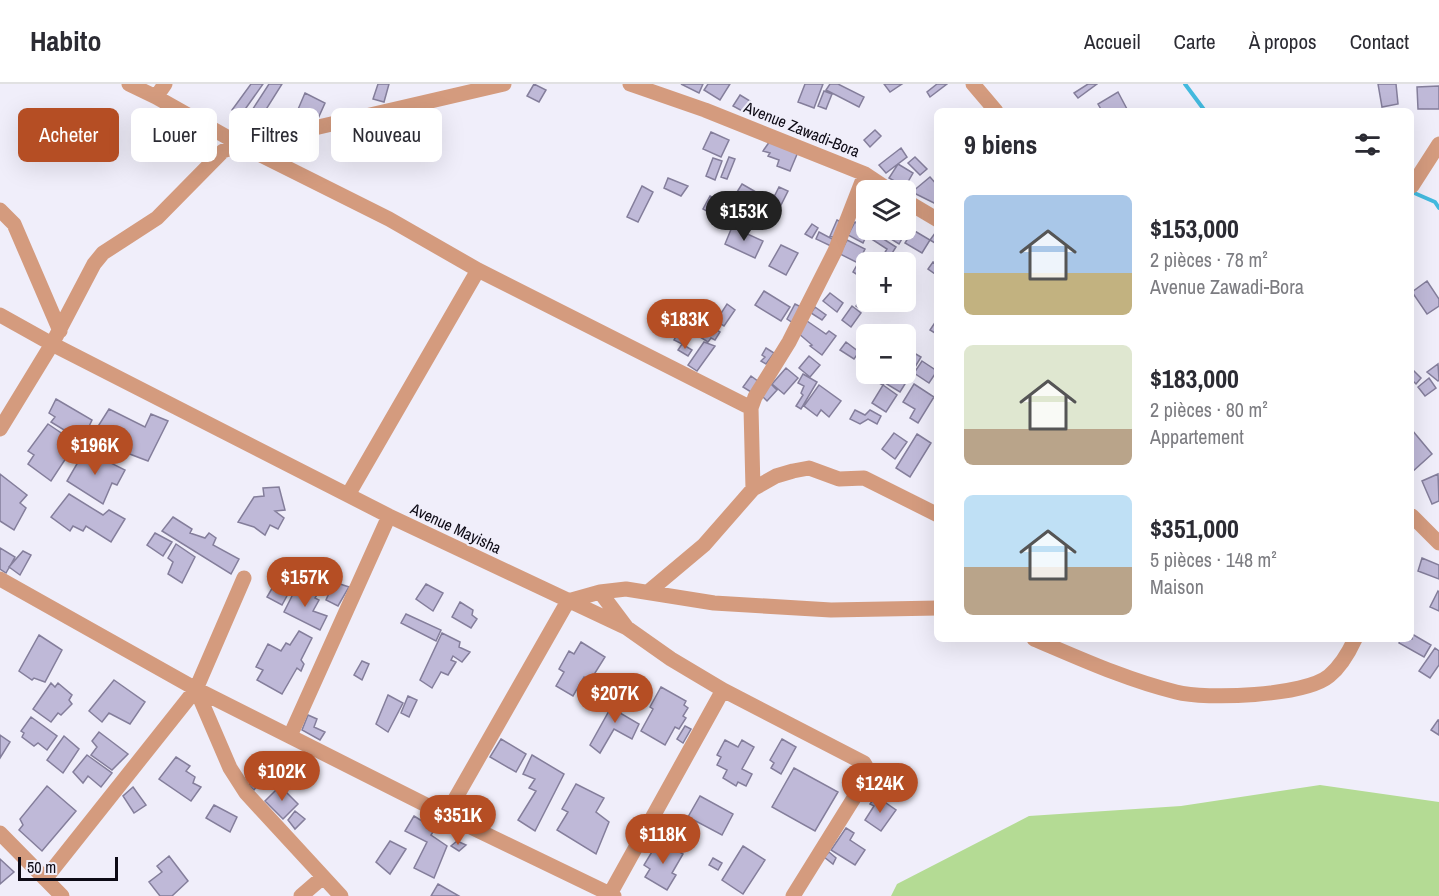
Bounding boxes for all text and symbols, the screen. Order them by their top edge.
text: Habito [30,22,101,60]
text: Accueil [1084,27,1141,56]
text: Carte [1174,27,1216,56]
text: À propos [1249,27,1317,56]
text: Contact [1350,27,1409,56]
street label: Avenue Zawadi-Bora [740,95,864,163]
chip: Acheter [18,108,119,162]
chip: Louer [131,108,217,162]
chip: Filtres [229,108,319,162]
chip: Nouveau [331,108,442,162]
text: 9 biens [964,127,1037,162]
icon: filters [1351,128,1384,161]
map controls [856,180,916,384]
button: layers [856,180,916,240]
pin: $153K [702,191,786,242]
text: $153K [720,197,768,224]
text: $153,000 [1150,211,1239,246]
icon: home [1012,219,1084,291]
text: 2 pièces · 78 m² [1150,246,1268,273]
button: + [856,252,916,312]
text: Avenue Zawadi-Bora [1150,273,1304,300]
pin: $183K [643,299,727,350]
text: $183K [661,305,709,332]
button: − [856,324,916,384]
text: $183,000 [1150,361,1239,396]
icon: home [1012,369,1084,441]
text: 2 pièces · 80 m² [1150,396,1268,423]
text: Appartement [1150,423,1244,450]
pin: $196K [53,425,137,476]
text: $196K [71,431,119,458]
street label: Avenue Mayisha [406,497,505,559]
text: $351,000 [1150,511,1239,546]
icon: home [1012,519,1084,591]
text: 5 pièces · 148 m² [1150,546,1277,573]
pin: $157K [263,557,347,608]
text: $157K [281,563,329,590]
text: Maison [1150,573,1204,600]
pin: $207K [573,673,657,724]
text: $207K [591,679,639,706]
pin: $102K [240,751,324,802]
text: $102K [258,757,306,784]
pin: $124K [838,763,922,814]
text: $124K [856,769,904,796]
pin: $351K [416,795,500,846]
text: $351K [434,801,482,828]
pin: $118K [621,814,705,865]
text: $118K [639,820,687,847]
scale bar [18,854,118,882]
text: 50 m [27,856,56,878]

